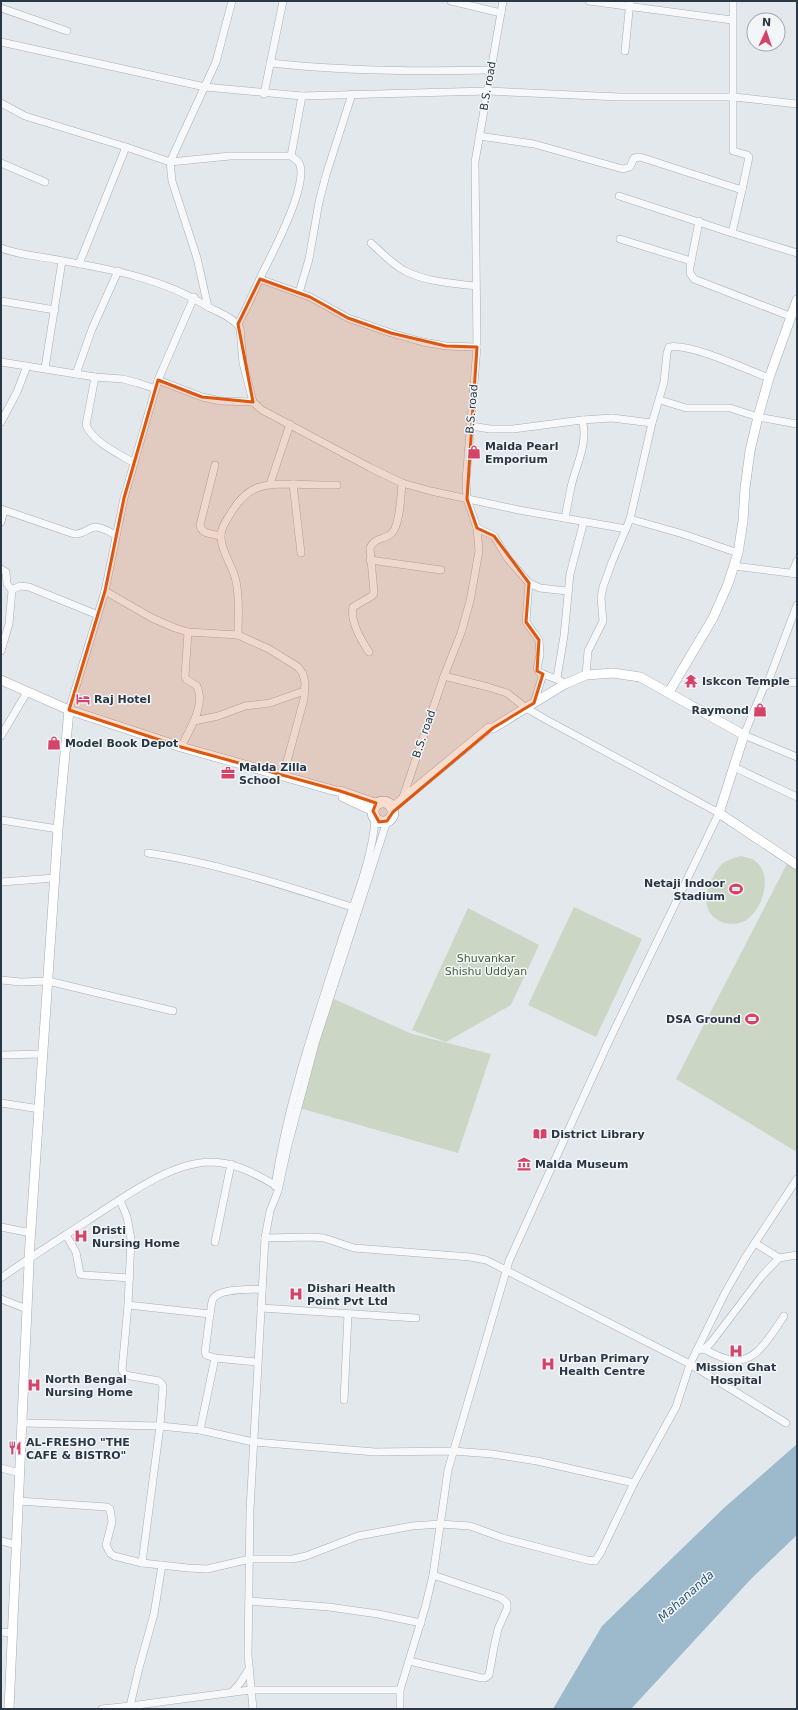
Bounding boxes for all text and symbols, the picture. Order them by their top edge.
north arrow [746,12,786,52]
text: N [762,16,771,29]
street label: B.S. road [477,60,499,112]
street label: B.S. road [463,384,481,434]
place label: Malda Pearl Emporium [485,440,558,466]
shop icon: Malda Pearl Emporium [466,444,482,460]
temple icon: Iskcon Temple [683,673,699,689]
place label: Iskcon Temple [702,675,790,688]
hotel icon: Raj Hotel [75,691,91,707]
place label: Raj Hotel [94,693,151,706]
shop icon: Raymond [752,702,768,718]
place label: Raymond [692,704,749,717]
street label: B.S. road [410,708,438,760]
shop icon: Model Book Depot [46,735,62,751]
place label: Model Book Depot [65,737,178,750]
place label: Malda Zilla School [239,761,307,787]
office icon: Malda Zilla School [220,765,236,781]
place label: Netaji Indoor Stadium [644,877,726,903]
sports icon: Netaji Indoor Stadium [728,881,744,897]
park label: Shuvankar Shishu Uddyan [445,952,527,978]
sports icon: DSA Ground [744,1011,760,1027]
place label: DSA Ground [666,1013,741,1026]
library icon: District Library [532,1126,548,1142]
place label: District Library [551,1128,645,1141]
museum icon: Malda Museum [516,1156,532,1172]
place label: Malda Museum [535,1158,628,1171]
place label: Dristi Nursing Home [92,1224,180,1250]
hospital icon: Dristi Nursing Home [73,1228,89,1244]
place label: Dishari Health Point Pvt Ltd [307,1282,396,1308]
hospital icon: Dishari Health Point Pvt Ltd [288,1286,304,1302]
hospital icon: Mission Ghat Hospital [728,1343,744,1359]
place label: Urban Primary Health Centre [559,1352,649,1378]
hospital icon: Urban Primary Health Centre [540,1356,556,1372]
place label: Mission Ghat Hospital [696,1361,776,1387]
place label: North Bengal Nursing Home [45,1373,133,1399]
hospital icon: North Bengal Nursing Home [26,1377,42,1393]
place label: AL-FRESHO "THE CAFE & BISTRO" [26,1436,130,1462]
restaurant icon: AL-FRESHO "THE CAFE & BISTRO" [7,1440,23,1456]
water label: Mahananda [655,1567,717,1625]

